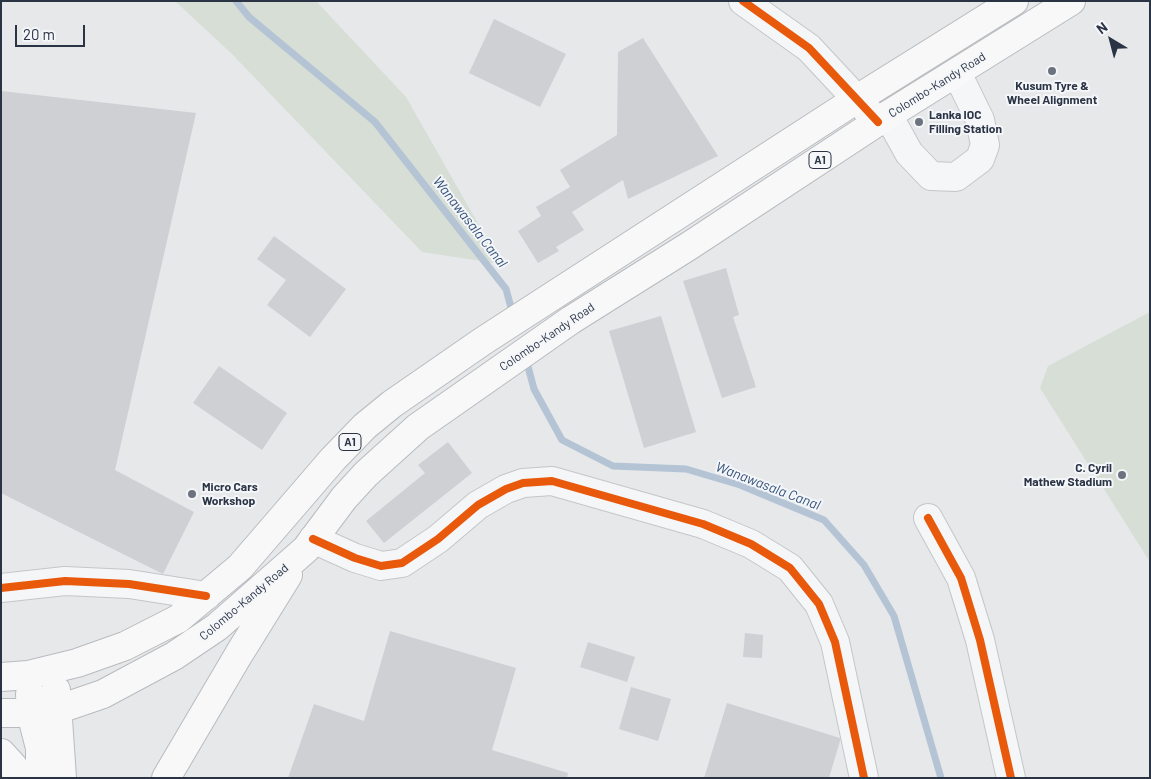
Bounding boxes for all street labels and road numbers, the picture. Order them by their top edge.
street label: Colombo-Kandy Road [886,49,988,121]
road number: A1 [809,152,831,168]
street label: Colombo-Kandy Road [497,300,597,374]
road number: A1 [339,434,361,451]
street label: Colombo-Kandy Road [197,561,291,643]

